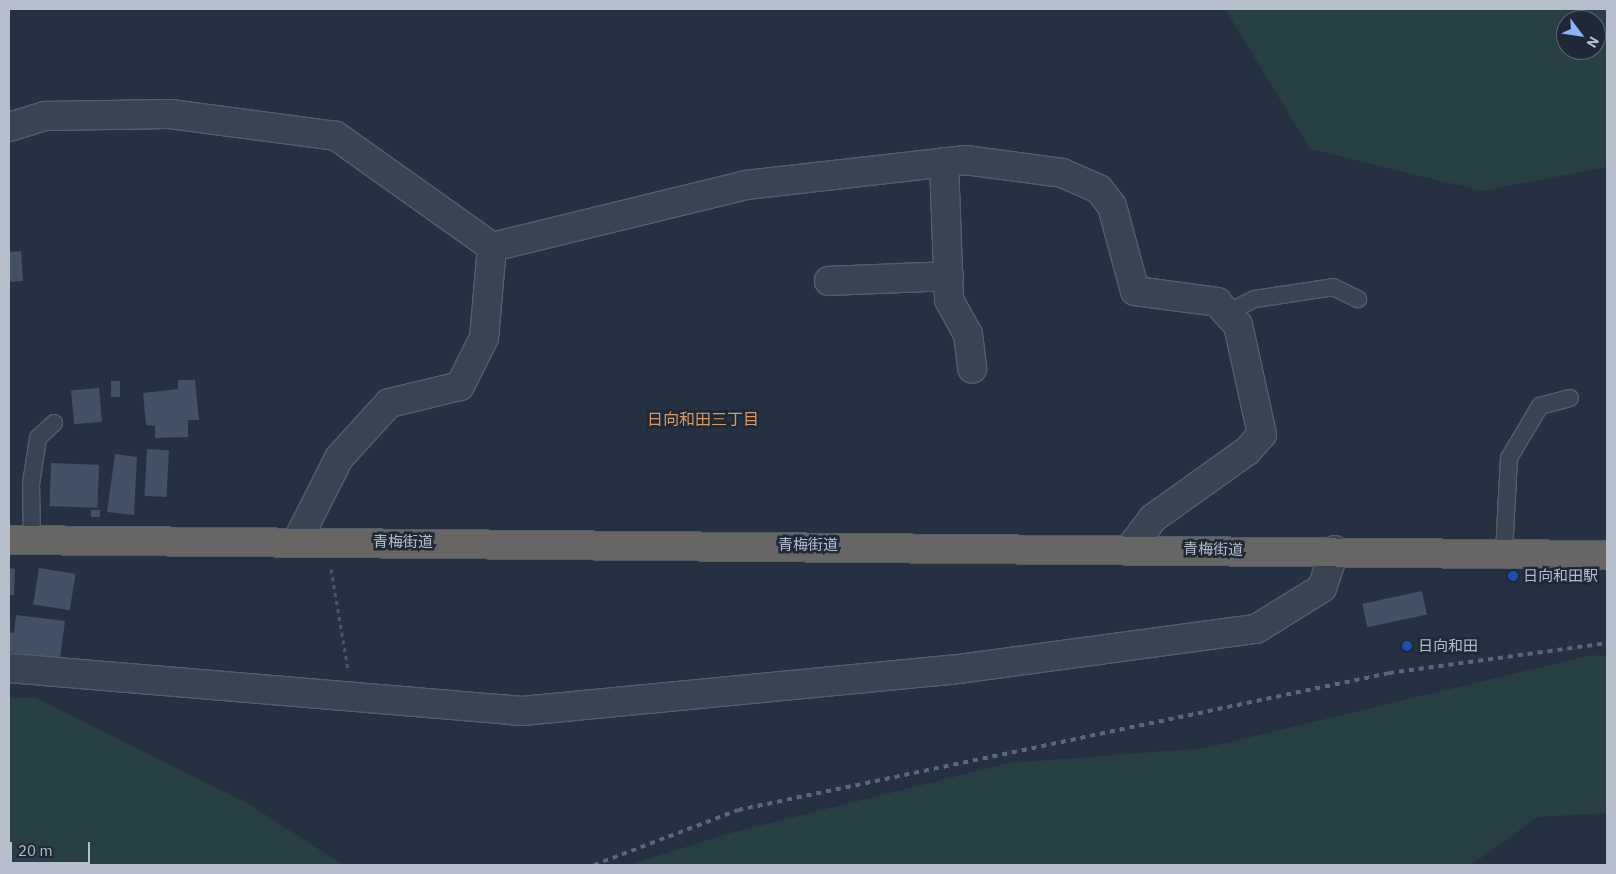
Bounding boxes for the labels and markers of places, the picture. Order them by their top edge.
place label: 日向和田駅 [1523,567,1598,585]
marker: 日向和田駅 [1507,570,1519,582]
place label: 日向和田 [1418,637,1478,655]
marker: 日向和田 [1400,639,1414,653]

